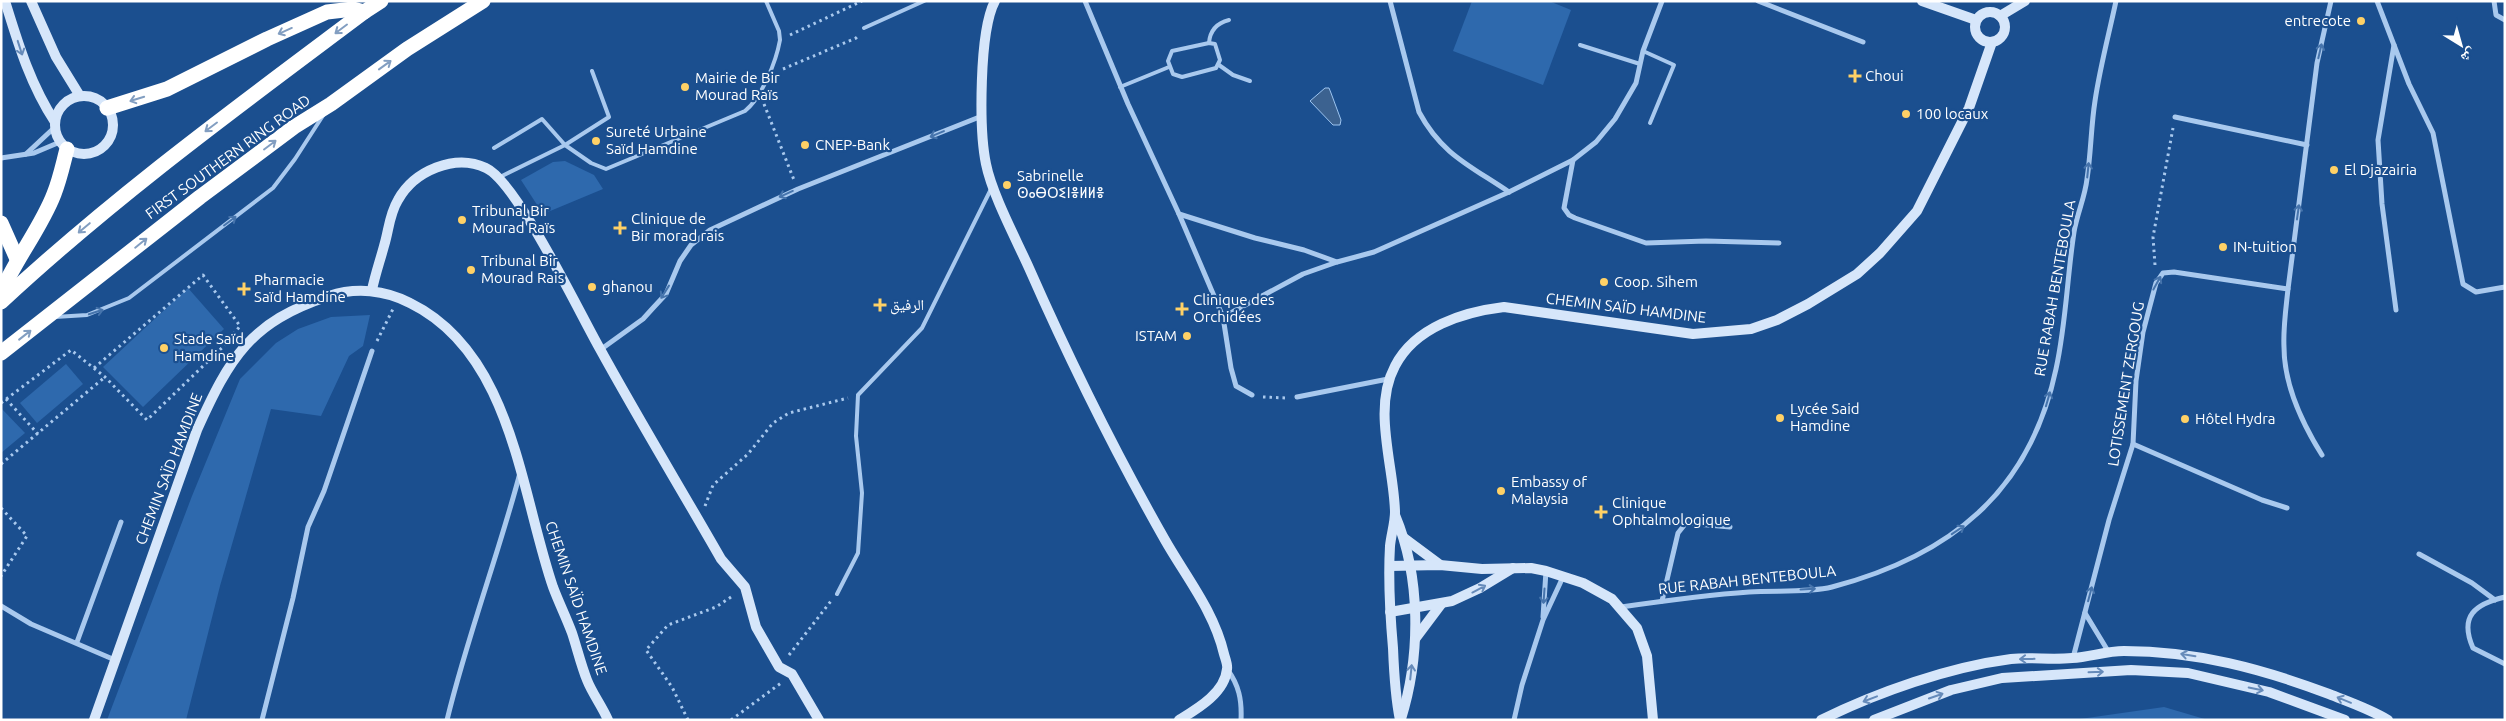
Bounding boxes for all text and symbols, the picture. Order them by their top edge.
place label: entrecote [2284,12,2351,29]
marker: entrecote [2355,15,2367,27]
north arrow [2436,20,2486,70]
one-way arrow [334,24,348,34]
one-way arrow [278,26,293,36]
one-way arrow [15,39,25,55]
one-way arrow [2316,44,2325,60]
text: ش [2457,44,2480,66]
one-way arrow [378,60,392,70]
place label: Choui [1865,67,1904,84]
place label: Mairie de Bir Mourad Raïs [695,69,780,103]
marker: Choui [1849,70,1861,82]
marker: Mairie de Bir Mourad Raïs [679,81,691,93]
street label: FIRST SOUTHERN RING ROAD [142,91,313,222]
one-way arrow [130,95,146,105]
place label: 100 locaux [1916,105,1989,122]
marker: 100 locaux [1900,108,1912,120]
one-way arrow [205,121,218,132]
place label: Sureté Urbaine Saïd Hamdine [606,123,707,157]
one-way arrow [930,129,945,139]
marker: Sureté Urbaine Saïd Hamdine [590,135,602,147]
place label: CNEP-Bank [815,136,890,153]
one-way arrow [263,139,276,150]
marker: CNEP-Bank [799,139,811,151]
place label: El Djazairia [2344,161,2417,178]
one-way arrow [2083,162,2093,178]
marker: El Djazairia [2328,164,2340,176]
place label: Sabrinelle ⵙⴰⴱⵔⵉⵏⴻⵍⵍⴻ [1017,167,1105,201]
marker: Sabrinelle ⵙⴰⴱⵔⵉⵏⴻⵍⵍⴻ [1001,179,1013,191]
one-way arrow [779,190,794,200]
street label: RUE RABAH BENTEBOULA [2031,198,2078,377]
place label: Tribunal Bir Mourad Raïs [472,202,555,236]
one-way arrow [2293,205,2303,221]
place label: Clinique de Bir morad rais [631,210,724,244]
marker: Tribunal Bir Mourad Raïs [456,214,468,226]
one-way arrow [223,215,236,226]
marker: Clinique de Bir morad rais [613,221,627,235]
one-way arrow [78,222,91,234]
one-way arrow [134,238,147,249]
place label: IN-tuition [2233,238,2297,255]
marker: IN-tuition [2217,241,2229,253]
place label: Tribunal Bir Mourad Rais [481,252,564,286]
marker: Tribunal Bir Mourad Rais [465,264,477,276]
place label: Pharmacie Saïd Hamdine [254,271,346,305]
place label: Coop. Sihem [1614,273,1698,290]
marker: Coop. Sihem [1598,276,1610,288]
one-way arrow [2153,277,2163,291]
place label: ghanou [602,278,653,295]
marker: ghanou [586,281,598,293]
marker: Pharmacie Saïd Hamdine [238,283,250,295]
one-way arrow [660,285,671,299]
street label: CHEMIN SAÏD HAMDINE [1545,289,1707,326]
place label: Clinique des Orchidées [1193,291,1275,325]
place label: الرفيق [890,296,924,315]
marker: الرفيق [874,299,886,311]
street label: LOTISSEMENT ZERGOUG [2104,300,2147,468]
marker: Clinique des Orchidées [1175,302,1189,316]
one-way arrow [88,306,104,316]
place label: ISTAM [1135,327,1177,344]
one-way arrow [18,330,31,341]
place label: Stade Saïd Hamdine [174,330,244,364]
marker: ISTAM [1181,330,1193,342]
marker: Stade Saïd Hamdine [158,342,170,354]
street label: CHEMIN SAÏD HAMDINE [132,390,205,547]
one-way arrow [2043,391,2053,407]
place label: Lycée Said Hamdine [1790,400,1860,434]
place label: Hôtel Hydra [2195,410,2276,427]
marker: Lycée Said Hamdine [1774,412,1786,424]
marker: Hôtel Hydra [2179,413,2191,425]
place label: Embassy of Malaysia [1511,473,1587,507]
marker: Embassy of Malaysia [1495,485,1507,497]
place label: Clinique Ophtalmologique [1612,494,1731,528]
marker: Clinique Ophtalmologique [1594,505,1608,519]
street label: CHEMIN SAÏD HAMDINE [542,519,611,677]
one-way arrow [1951,525,1965,535]
street label: RUE RABAH BENTEBOULA [1657,562,1837,597]
one-way arrow [1471,584,1486,593]
one-way arrow [1800,584,1816,593]
one-way arrow [1539,587,1549,603]
one-way arrow [2086,587,2095,603]
one-way arrow [2180,650,2196,660]
one-way arrow [2019,654,2035,664]
one-way arrow [1407,665,1416,681]
one-way arrow [2087,667,2103,676]
one-way arrow [2248,685,2264,694]
one-way arrow [1928,690,1944,700]
one-way arrow [1863,694,1878,704]
one-way arrow [2337,695,2352,705]

